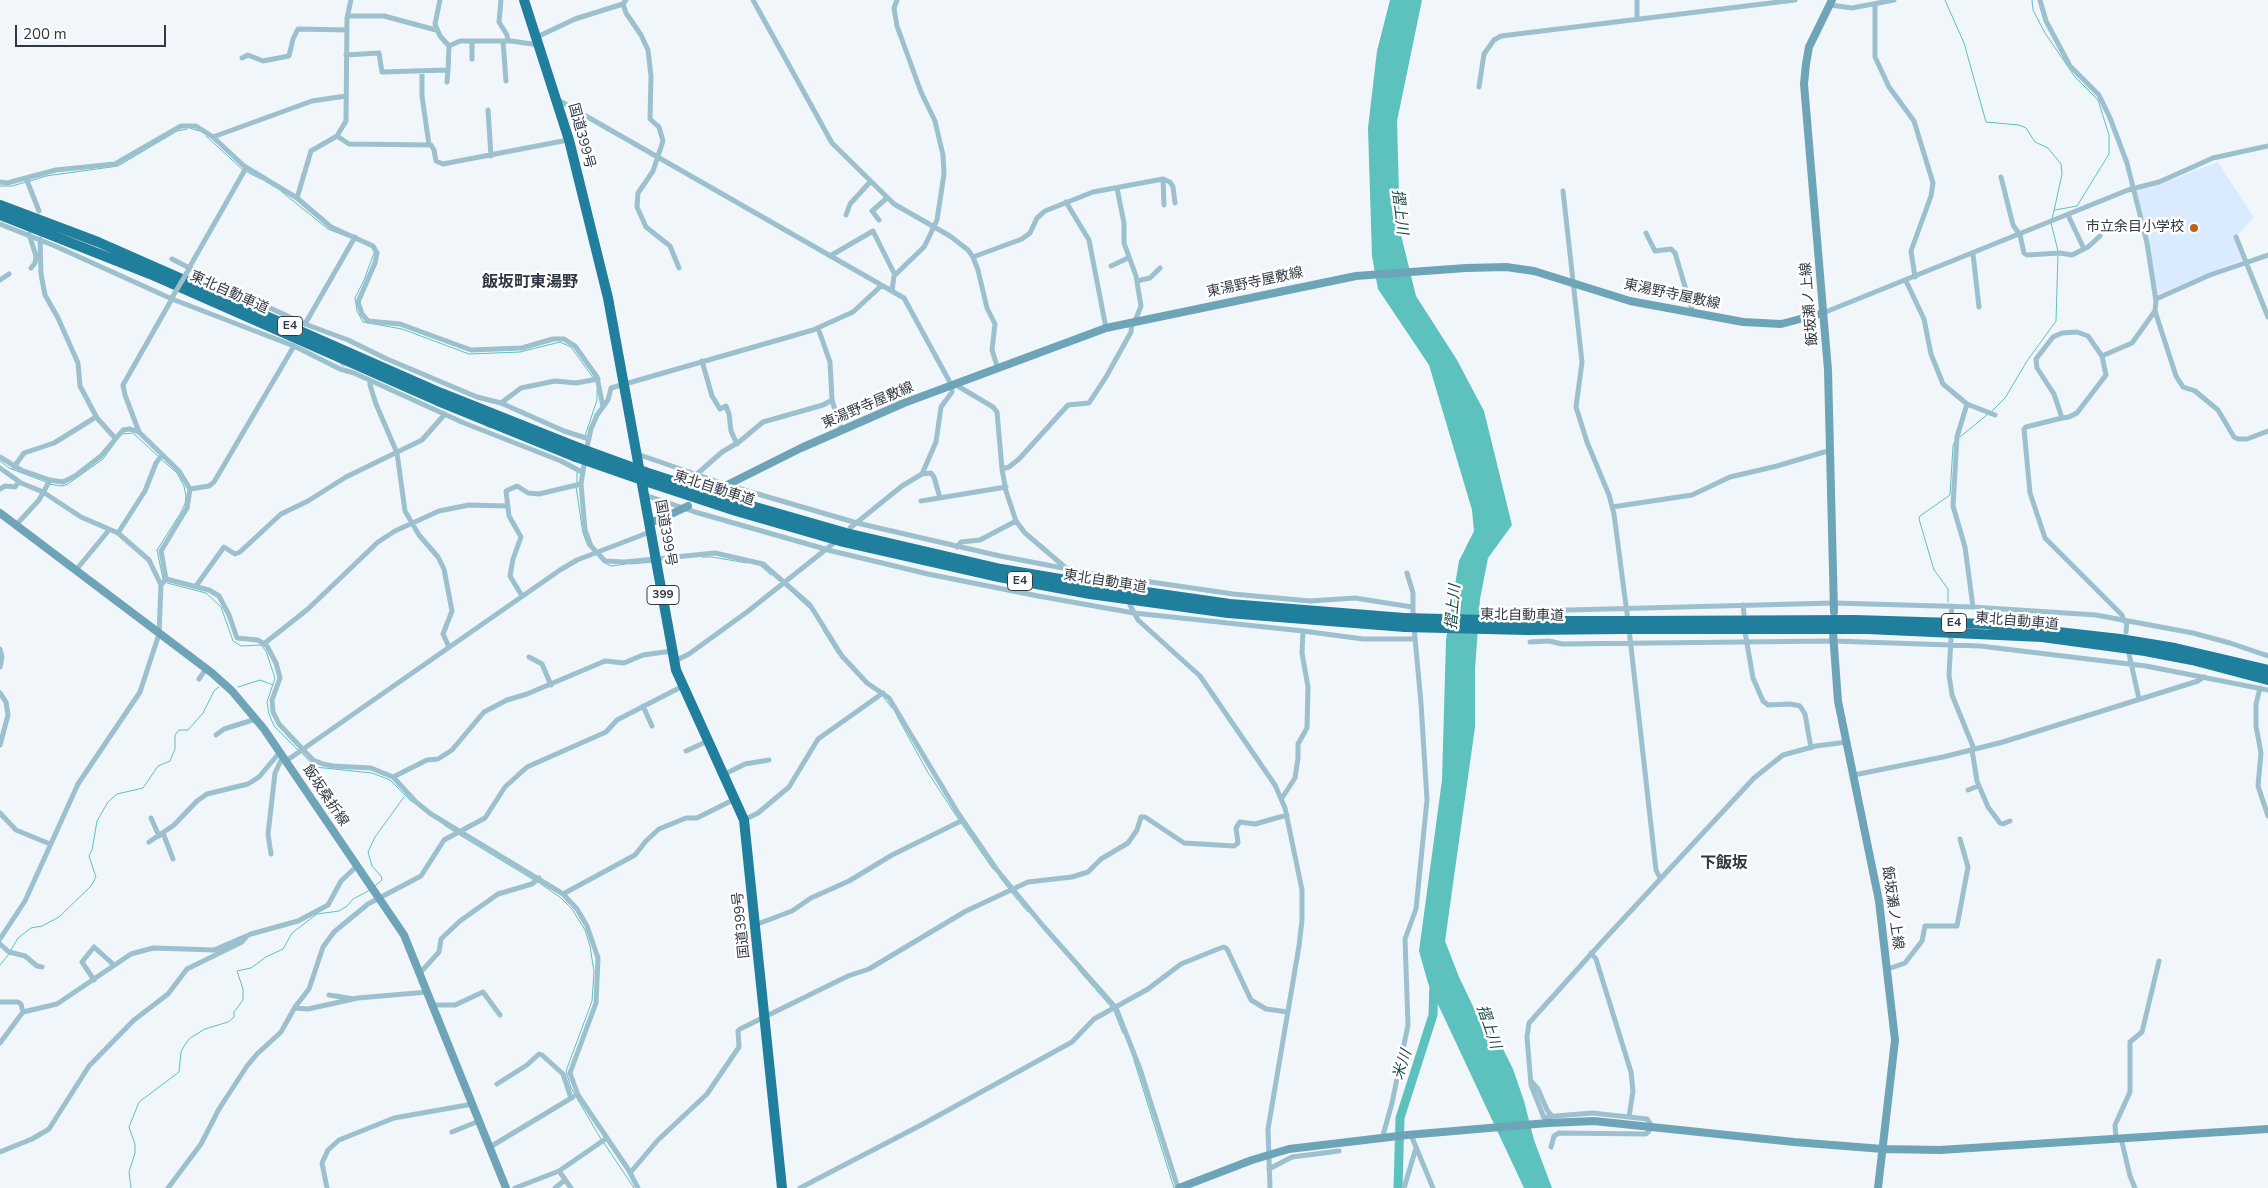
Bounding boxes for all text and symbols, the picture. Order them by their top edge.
scale bar [18,15,169,47]
text: 200 m [23,24,67,44]
street label: 国道399号 [564,101,598,171]
water label: 摺上川 [1387,189,1411,235]
place label: 市立余目小学校 [2086,220,2184,236]
marker: 市立余目小学校 [2188,222,2200,234]
street label: 飯坂瀬ノ上線 [1798,261,1822,347]
street label: 東湯野寺屋敷線 [1205,265,1305,301]
street label: 東北自動車道 [187,268,271,318]
district label: 飯坂町東湯野 [482,273,578,293]
street label: 東湯野寺屋敷線 [1622,277,1722,313]
road number: E4 [278,316,302,336]
street label: 東湯野寺屋敷線 [820,379,916,433]
street label: 東北自動車道 [671,468,757,510]
street label: 国道399号 [651,498,679,568]
street label: 東北自動車道 [1062,567,1148,597]
road number: E4 [1008,572,1032,590]
water label: 摺上川 [1443,584,1465,630]
road number: 399 [647,586,679,604]
street label: 東北自動車道 [1480,607,1564,625]
street label: 東北自動車道 [1974,610,2060,634]
road number: E4 [1942,614,1966,632]
street label: 飯坂桑折線 [298,762,352,830]
district label: 下飯坂 [1700,854,1748,874]
street label: 飯坂瀬ノ上線 [1878,865,1906,951]
street label: 国道399号 [730,891,754,959]
water label: 摺上川 [1472,1003,1504,1051]
water label: 米川 [1390,1048,1416,1082]

